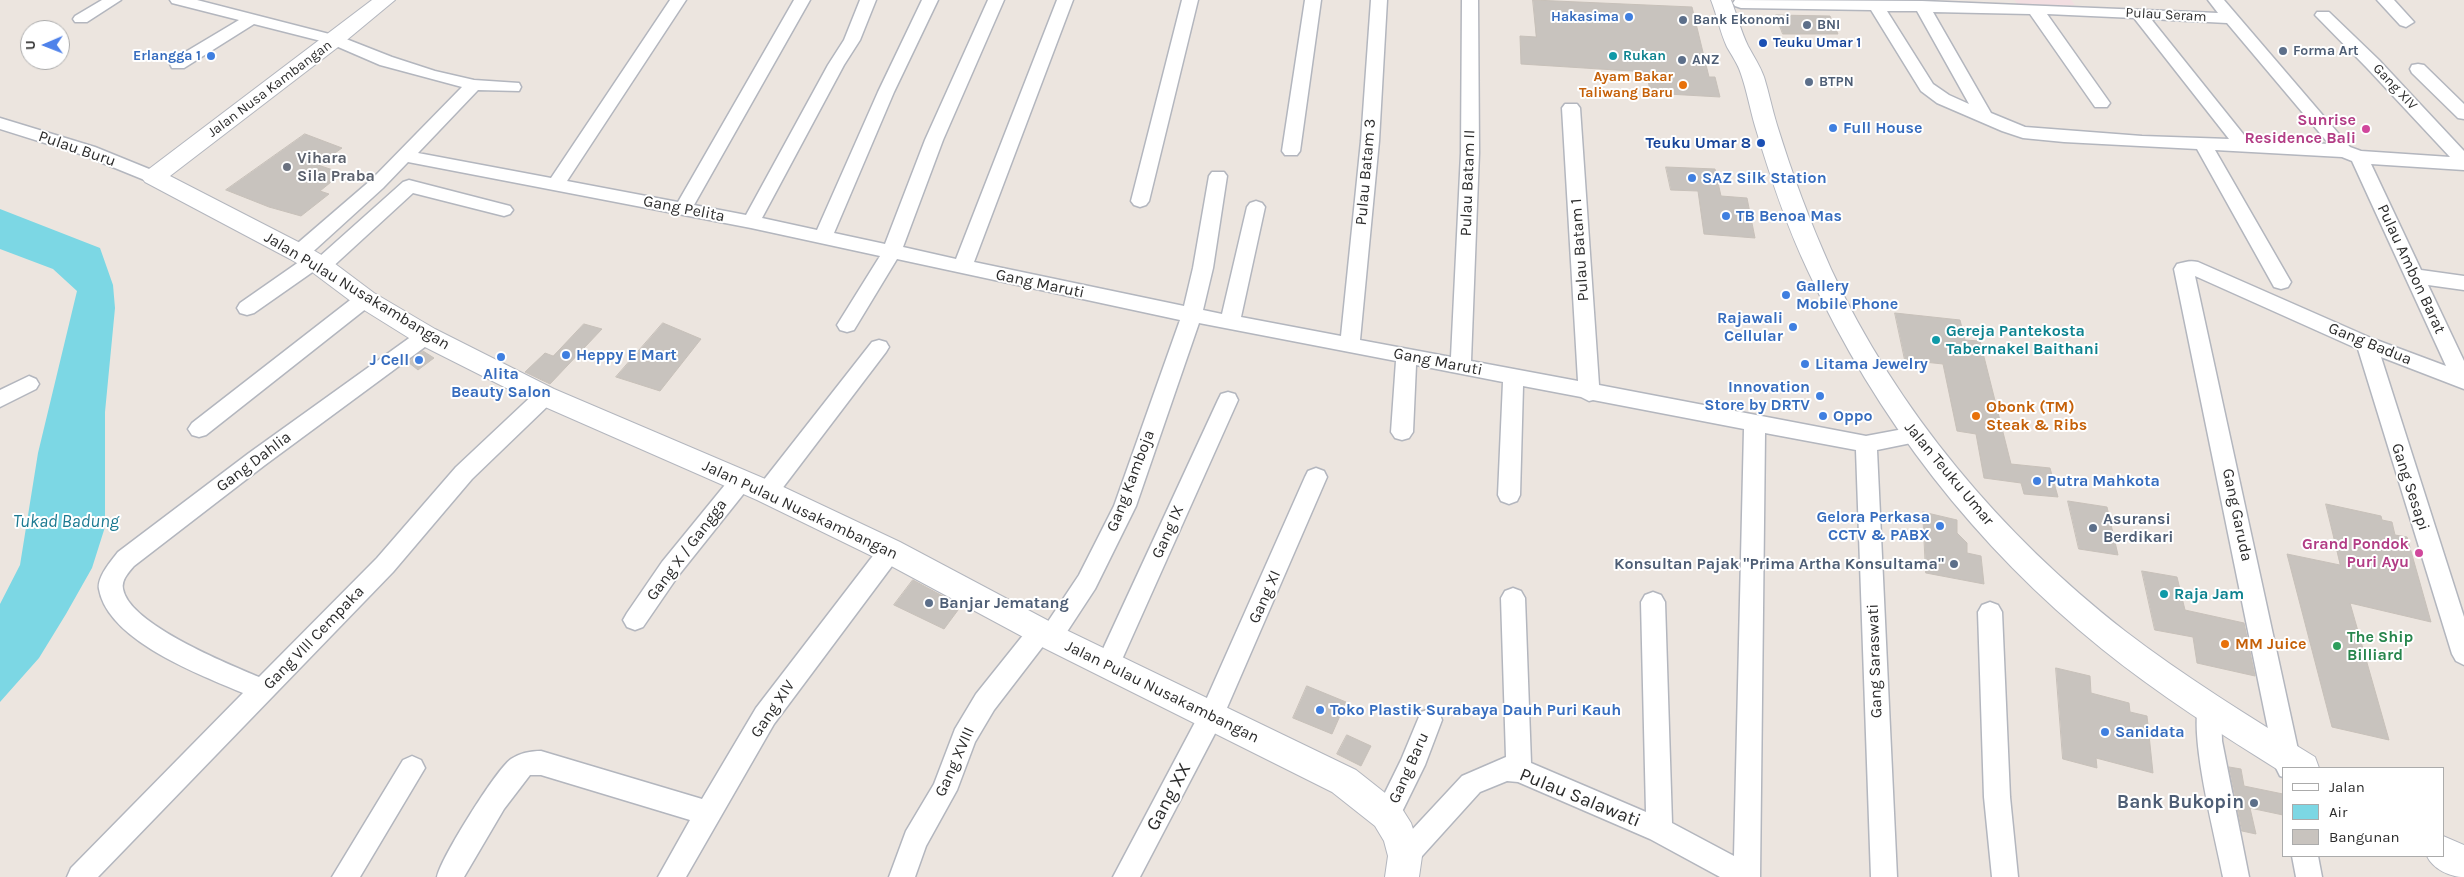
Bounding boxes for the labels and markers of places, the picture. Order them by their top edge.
place label: Hakasima [1551,9,1619,25]
marker: Hakasima [1623,11,1635,23]
place label: Bank Ekonomi [1693,12,1790,28]
marker: Bank Ekonomi [1677,14,1689,26]
place label: BNI [1817,17,1840,33]
marker: BNI [1801,19,1813,31]
place label: Teuku Umar 1 [1773,35,1861,51]
marker: Teuku Umar 1 [1757,37,1769,49]
place label: Forma Art [2293,43,2358,59]
marker: Forma Art [2277,45,2289,57]
place label: Erlangga 1 [133,48,201,64]
place label: Rukan [1623,48,1666,64]
marker: Erlangga 1 [205,50,217,62]
marker: Rukan [1607,50,1619,62]
place label: ANZ [1692,52,1720,68]
marker: ANZ [1676,54,1688,66]
place label: Ayam Bakar Taliwang Baru [1579,69,1673,102]
place label: BTPN [1819,74,1854,90]
marker: BTPN [1803,76,1815,88]
marker: Ayam Bakar Taliwang Baru [1677,79,1689,91]
place label: Sunrise Residence Bali [2244,110,2356,148]
place label: Full House [1843,118,1922,138]
marker: Full House [1827,122,1839,134]
marker: Sunrise Residence Bali [2360,123,2372,135]
place label: Teuku Umar 8 [1646,133,1751,153]
marker: Teuku Umar 8 [1755,137,1767,149]
place label: Vihara Sila Praba [297,148,375,186]
marker: Vihara Sila Praba [281,161,293,173]
place label: SAZ Silk Station [1702,168,1827,188]
marker: SAZ Silk Station [1686,172,1698,184]
place label: TB Benoa Mas [1736,206,1842,226]
marker: TB Benoa Mas [1720,210,1732,222]
place label: Gallery Mobile Phone [1796,276,1898,314]
marker: Gallery Mobile Phone [1780,289,1792,301]
place label: Rajawali Cellular [1717,308,1783,346]
marker: Rajawali Cellular [1787,321,1799,333]
place label: Gereja Pantekosta Tabernakel Baithani [1946,321,2099,359]
marker: Gereja Pantekosta Tabernakel Baithani [1930,334,1942,346]
place label: Heppy E Mart [576,345,677,365]
marker: Heppy E Mart [560,349,572,361]
place label: J Cell [369,350,409,370]
marker: Alita Beauty Salon [495,351,507,363]
marker: J Cell [413,354,425,366]
place label: Litama Jewelry [1815,354,1928,374]
marker: Litama Jewelry [1799,358,1811,370]
place label: Alita Beauty Salon [451,364,551,402]
place label: Innovation Store by DRTV [1704,377,1810,415]
marker: Innovation Store by DRTV [1814,390,1826,402]
place label: Obonk (TM) Steak & Ribs [1986,397,2087,435]
place label: Oppo [1833,406,1872,426]
marker: Oppo [1817,410,1829,422]
marker: Obonk (TM) Steak & Ribs [1970,410,1982,422]
place label: Putra Mahkota [2047,471,2160,491]
marker: Putra Mahkota [2031,475,2043,487]
place label: Gelora Perkasa CCTV & PABX [1816,507,1930,545]
place label: Asuransi Berdikari [2103,509,2174,547]
marker: Gelora Perkasa CCTV & PABX [1934,520,1946,532]
marker: Asuransi Berdikari [2087,522,2099,534]
place label: Grand Pondok Puri Ayu [2302,534,2409,572]
marker: Grand Pondok Puri Ayu [2413,547,2425,559]
place label: Konsultan Pajak "Prima Artha Konsultama" [1614,554,1944,574]
marker: Konsultan Pajak "Prima Artha Konsultama" [1948,558,1960,570]
place label: Raja Jam [2174,584,2244,604]
marker: Raja Jam [2158,588,2170,600]
place label: Banjar Jematang [939,593,1069,613]
marker: Banjar Jematang [923,597,935,609]
place label: The Ship Billiard [2347,627,2413,665]
place label: MM Juice [2235,634,2306,654]
marker: MM Juice [2219,638,2231,650]
marker: The Ship Billiard [2331,640,2343,652]
place label: Toko Plastik Surabaya Dauh Puri Kauh [1330,700,1621,720]
marker: Toko Plastik Surabaya Dauh Puri Kauh [1314,704,1326,716]
place label: Sanidata [2115,722,2185,742]
marker: Sanidata [2099,726,2111,738]
place label: Bank Bukopin [2117,792,2244,814]
marker: Bank Bukopin [2248,797,2260,809]

